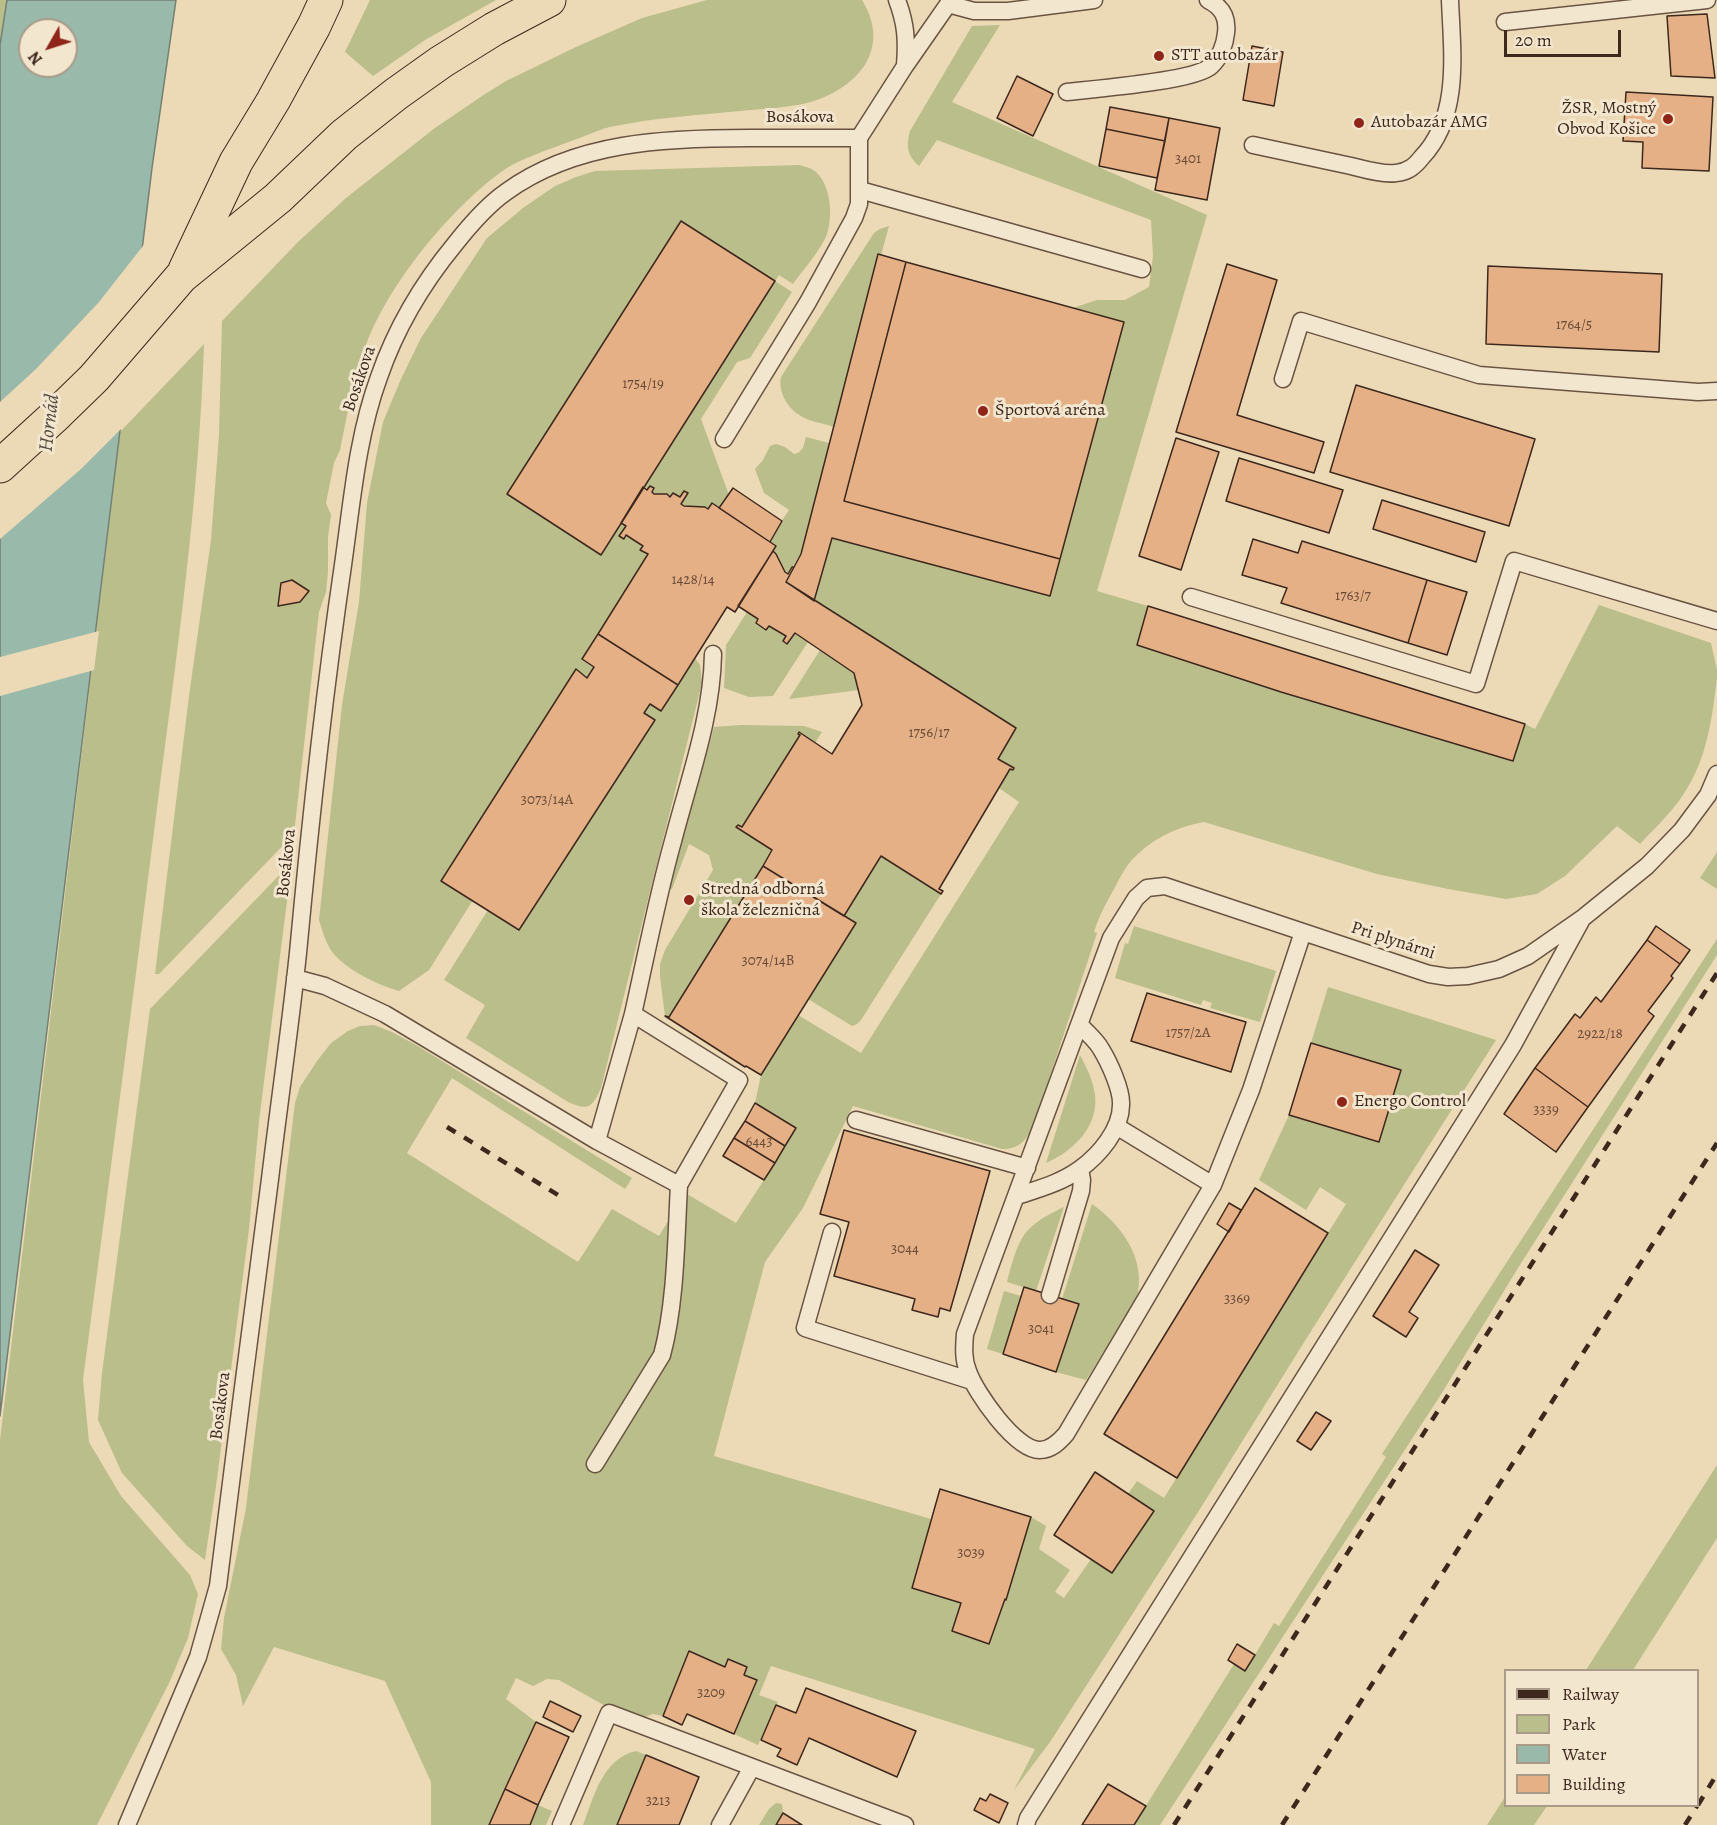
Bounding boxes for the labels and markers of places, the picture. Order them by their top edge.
place label: STT autobazár [1171,45,1278,67]
marker: STT autobazár [1152,49,1166,63]
place label: ŽSR, Mostný Obvod Košice [1557,98,1656,140]
place label: Autobazár AMG [1371,112,1488,134]
marker: ŽSR, Mostný Obvod Košice [1661,112,1675,126]
marker: Autobazár AMG [1352,116,1366,130]
place label: Športová aréna [995,400,1106,422]
marker: Športová aréna [976,404,990,418]
place label: Stredná odborná škola železničná [701,879,825,922]
marker: Stredná odborná škola železničná [682,893,696,907]
place label: Energo Control [1354,1091,1466,1113]
marker: Energo Control [1335,1095,1349,1109]

